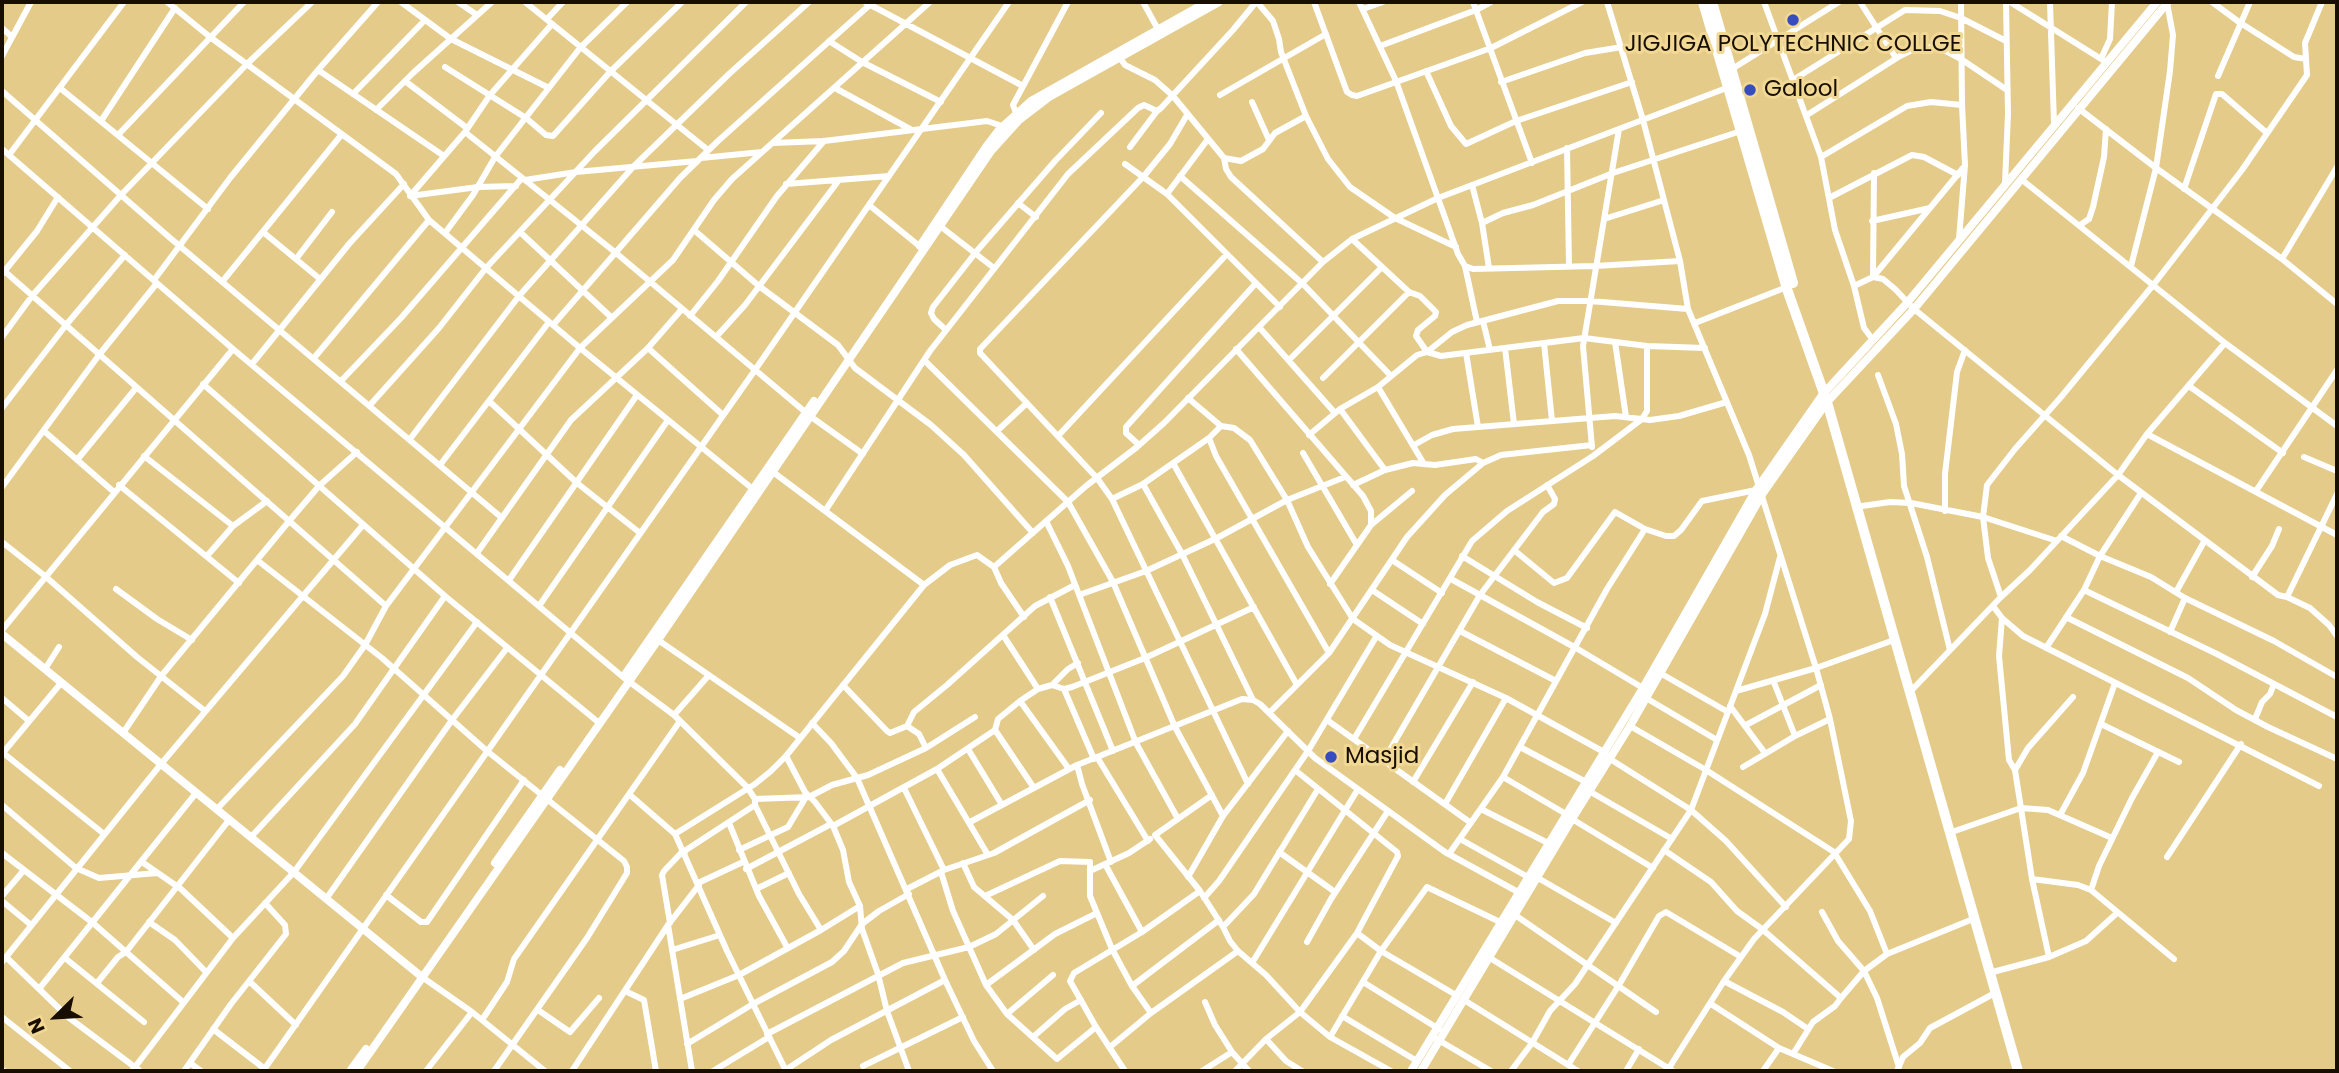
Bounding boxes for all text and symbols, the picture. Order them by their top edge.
marker: JIGJIGA POLYTECHNIC COLLGE [1785,12,1801,28]
place label: JIGJIGA POLYTECHNIC COLLGE [1625,31,1961,59]
place label: Galool [1764,76,1838,104]
marker: Galool [1742,82,1758,98]
place label: Masjid [1345,743,1419,771]
marker: Masjid [1323,749,1339,765]
north arrow [21,982,91,1052]
text: N [21,1014,52,1038]

